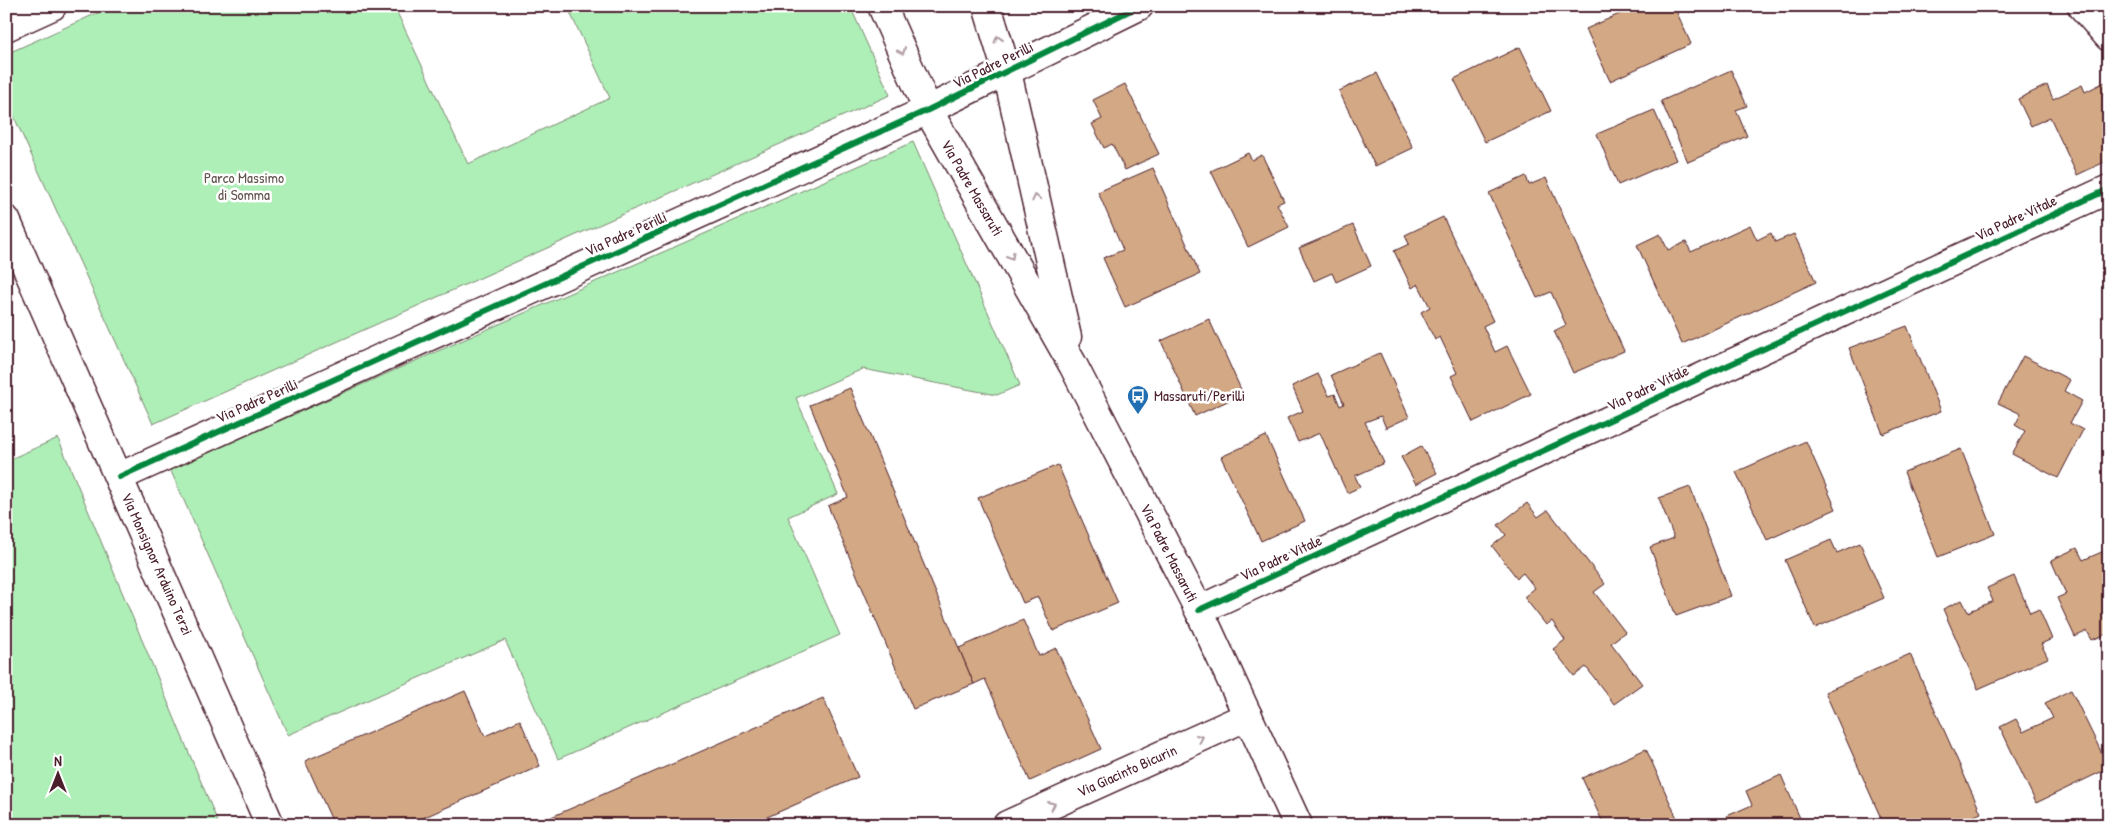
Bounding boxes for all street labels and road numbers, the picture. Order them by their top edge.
street label: Via Padre Perilli [949,36,1037,93]
street label: Via Padre Massaruti [936,136,1008,240]
street label: Via Padre Vitale [1971,189,2060,246]
street label: Via Padre Perilli [582,206,670,261]
street label: Via Padre Vitale [1603,359,1692,416]
street label: Via Padre Perilli [213,373,301,428]
street label: Via Monsignor Arduino Terzi [117,489,198,638]
street label: Via Padre Massaruti [1136,500,1203,606]
street label: Via Padre Vitale [1236,529,1325,586]
street label: Via Giacinto Bicurin [1074,739,1180,802]

